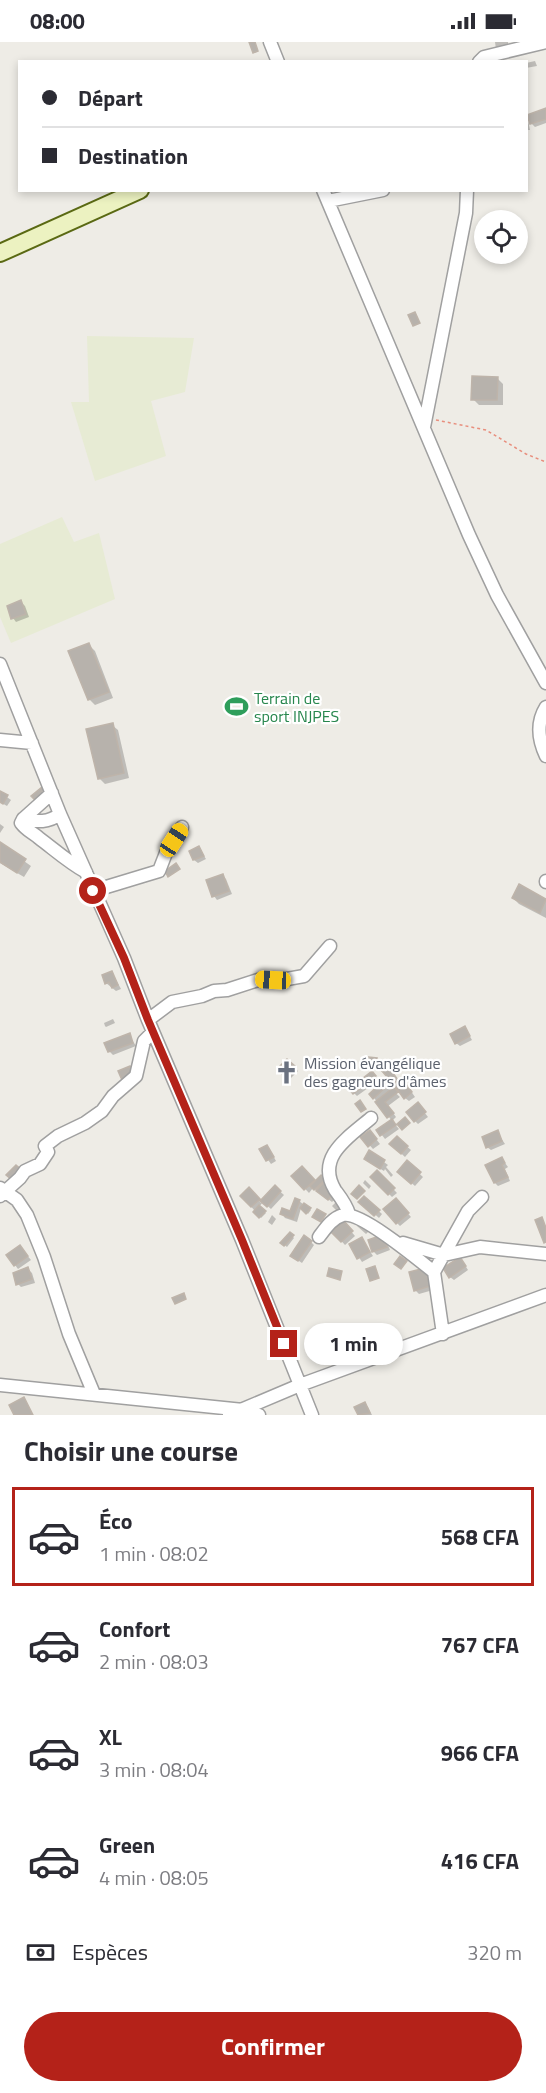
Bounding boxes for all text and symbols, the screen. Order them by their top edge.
text: 08:00 [30,4,85,38]
text: Départ [78,81,143,115]
text: Destination [78,139,188,173]
map controls [474,210,528,264]
button: locate [474,210,528,264]
place label: Terrain de sport INJPES [254,686,339,728]
sports icon: Terrain de sport INJPES [223,694,249,720]
car [157,820,191,860]
route start [79,877,106,904]
car [255,970,291,990]
place label: Mission évangélique des gagneurs d'âmes [304,1051,446,1093]
church icon: Mission évangélique des gagneurs d'âmes [273,1059,299,1085]
callout: 1 min [305,1323,404,1365]
text: 1 min [329,1328,378,1359]
route end [270,1330,297,1357]
text: Choisir une course [24,1430,238,1471]
text: Éco [99,1504,132,1538]
icon: car [27,1510,81,1564]
text: 568 CFA [441,1520,519,1554]
text: 1 min · 08:02 [99,1538,209,1569]
text: Confort [99,1612,170,1646]
icon: car [27,1618,81,1672]
text: 767 CFA [441,1628,519,1662]
text: 2 min · 08:03 [99,1646,209,1677]
text: XL [99,1720,122,1754]
icon: car [27,1726,81,1780]
text: 966 CFA [441,1736,519,1770]
text: 3 min · 08:04 [99,1754,209,1785]
text: Green [99,1828,155,1862]
icon: car [27,1834,81,1888]
text: 416 CFA [441,1844,519,1878]
text: 4 min · 08:05 [99,1862,209,1893]
text: Espèces [72,1935,148,1969]
icon: cash [24,1936,57,1969]
text: 320 m [467,1937,522,1968]
button: Confirmer [24,2012,522,2081]

